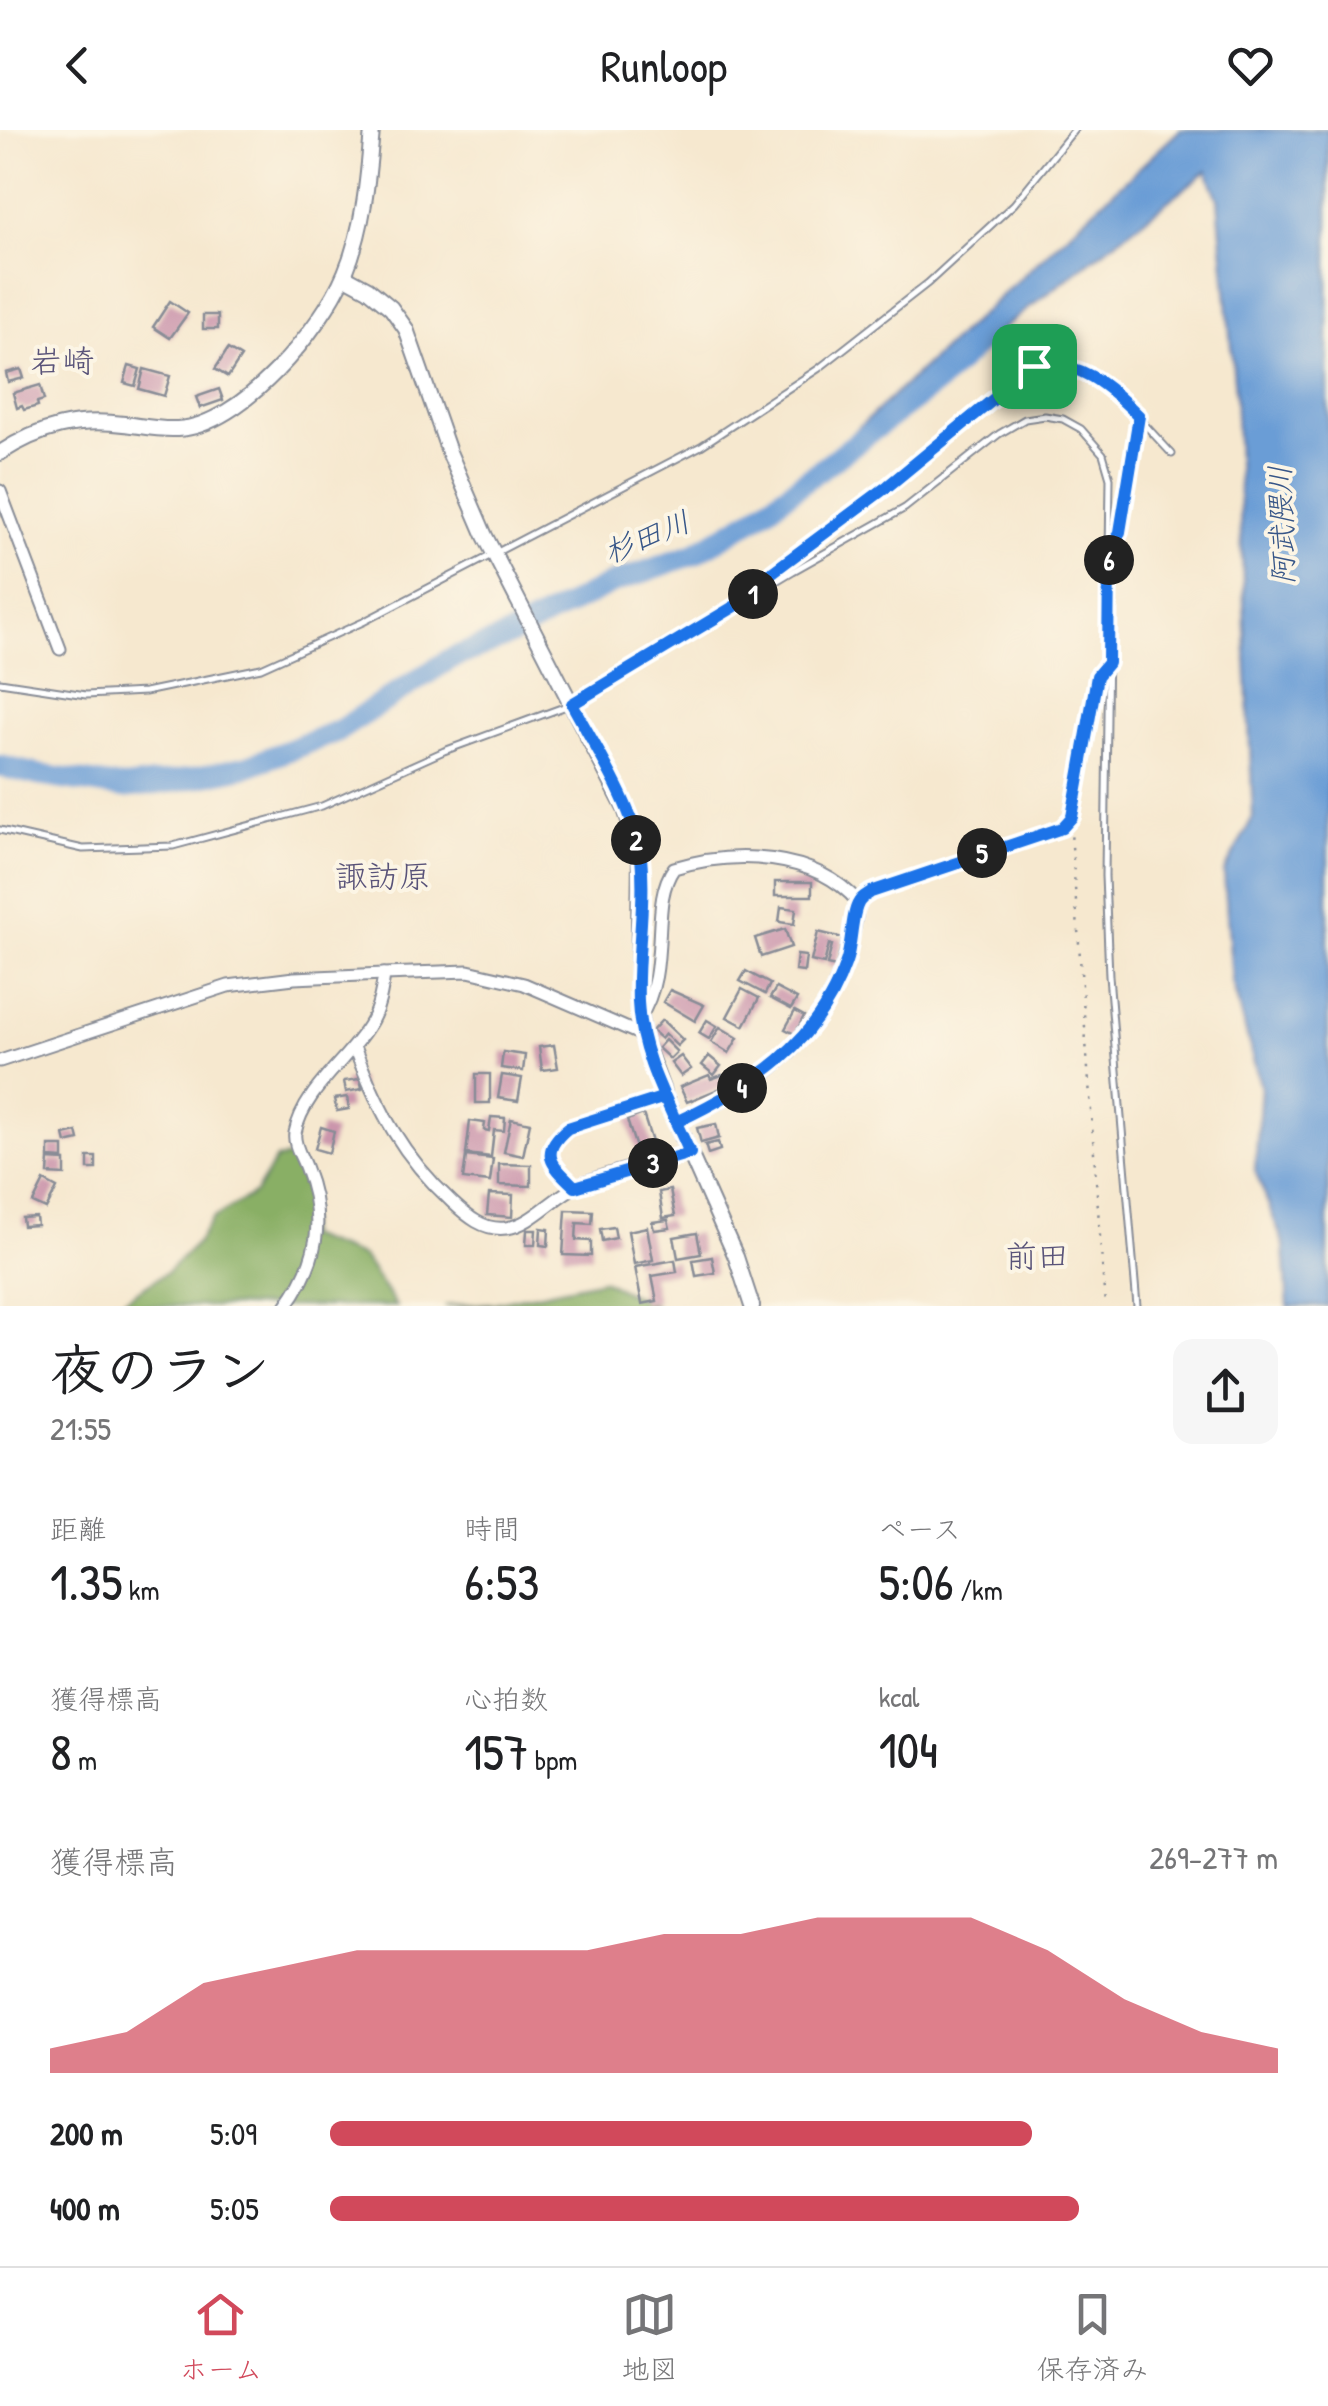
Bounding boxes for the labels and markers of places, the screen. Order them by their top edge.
pin [992,324,1077,409]
pin: 6 [1084,535,1134,585]
pin: 1 [728,569,778,619]
pin: 2 [611,815,661,865]
pin: 5 [957,828,1007,878]
pin: 4 [717,1063,767,1113]
pin: 3 [628,1138,678,1188]

